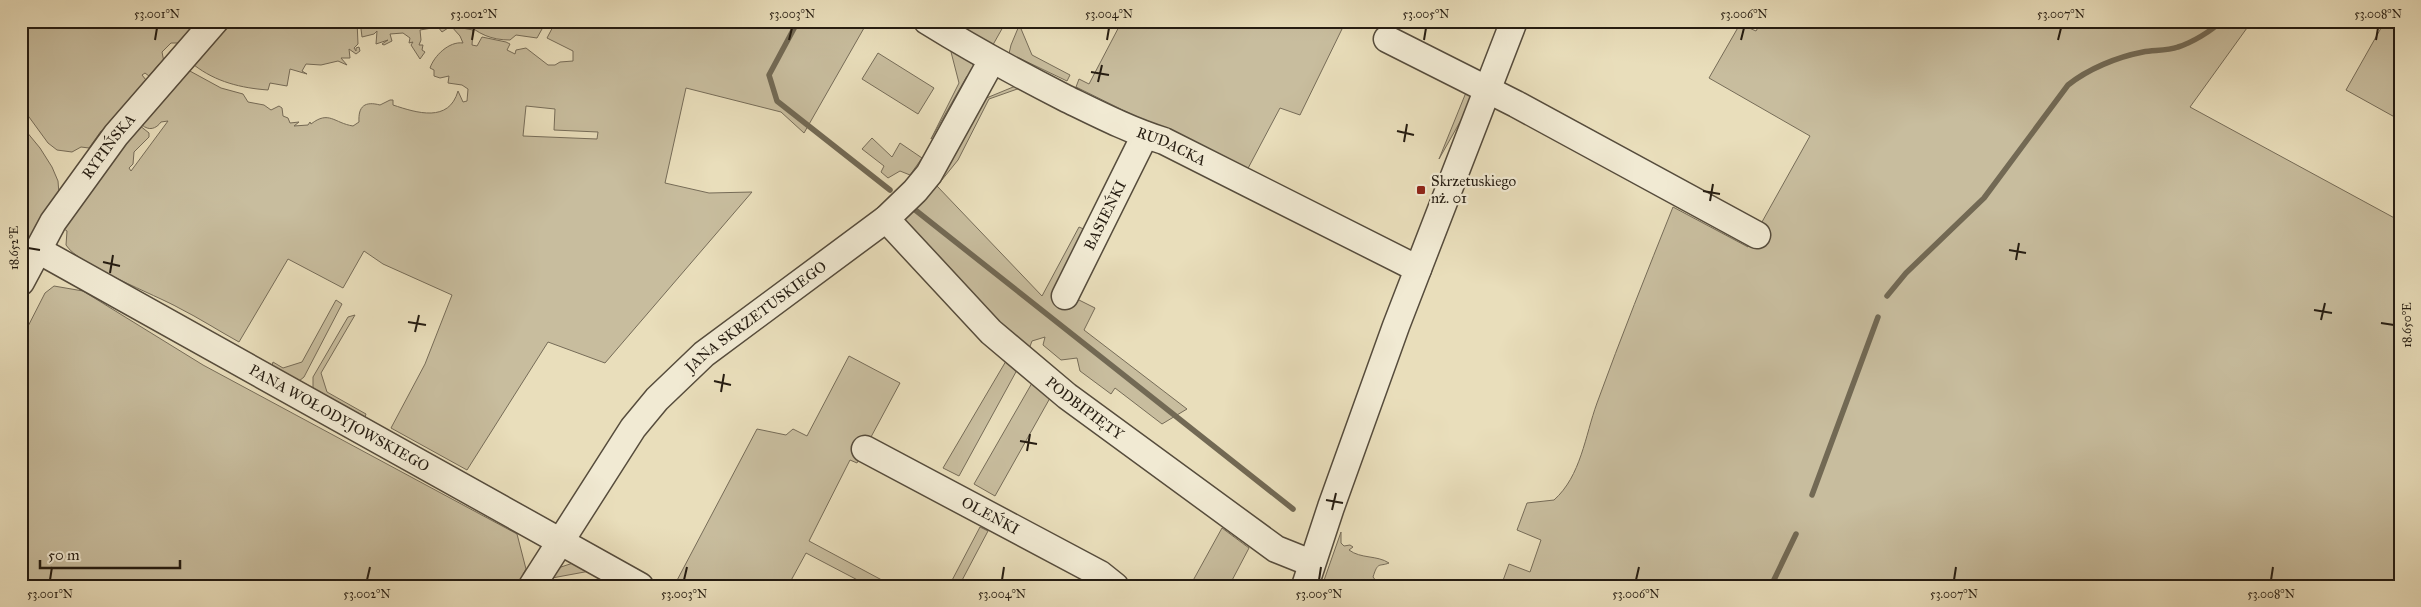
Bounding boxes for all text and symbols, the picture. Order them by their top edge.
text: 53.001°N [134,7,180,21]
text: 53.002°N [450,7,498,21]
text: 53.003°N [769,7,815,21]
text: 53.004°N [1085,7,1133,21]
text: 53.005°N [1403,7,1449,21]
text: 53.006°N [1720,7,1768,21]
text: 53.007°N [2037,7,2085,21]
text: 53.008°N [2354,7,2402,21]
street label: RYPIŃSKA [78,110,139,182]
street label: RUDACKA [1134,123,1209,170]
place label: Skrzetuskiego nż. 01 [1431,172,1516,207]
street label: BASIEŃKI [1080,178,1130,253]
marker: Skrzetuskiego nż. 01 [1415,184,1427,196]
text: 18.652°E [7,225,21,270]
street label: JANA SKRZETUSKIEGO [680,257,830,378]
text: 18.650°E [2400,302,2414,348]
street label: PANA WOŁODYJOWSKIEGO [246,361,433,476]
street label: PODBIPIĘTY [1042,373,1128,444]
street label: OLEŃKI [958,493,1022,538]
scale bar [40,537,180,569]
text: 50 m [48,546,80,564]
text: 53.001°N [27,587,73,601]
text: 53.002°N [343,587,391,601]
text: 53.003°N [661,587,707,601]
text: 53.004°N [978,587,1026,601]
text: 53.005°N [1296,587,1342,601]
text: 53.006°N [1612,587,1660,601]
text: 53.007°N [1930,587,1978,601]
text: 53.008°N [2247,587,2295,601]

